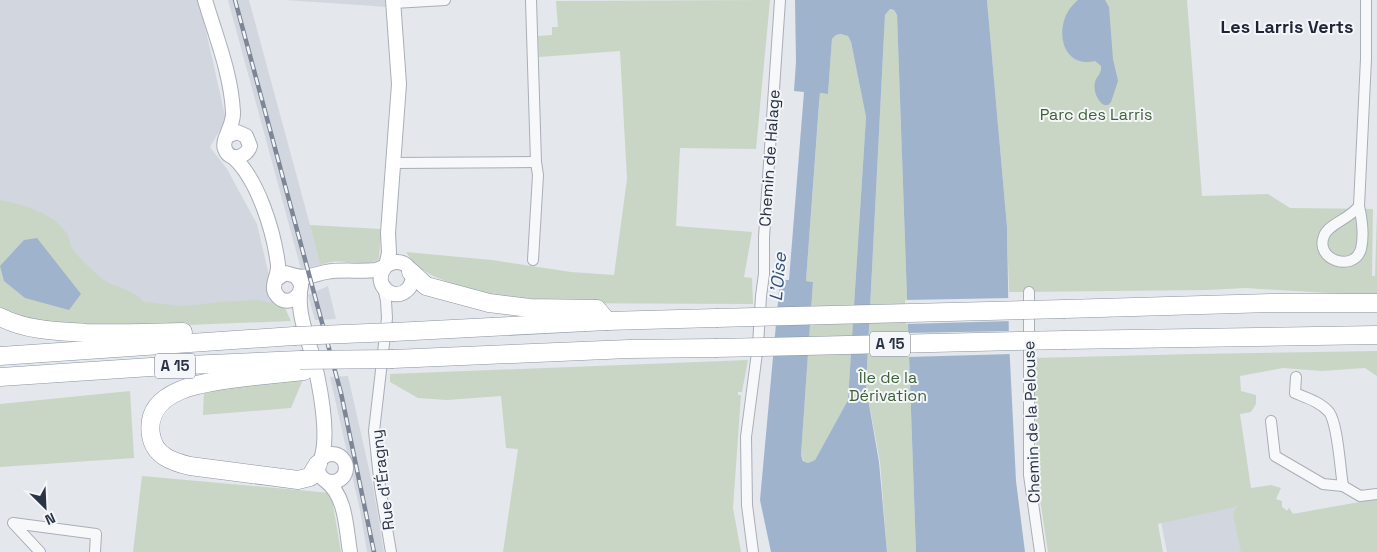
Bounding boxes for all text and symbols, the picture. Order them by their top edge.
district label: Les Larris Verts [1221,15,1353,38]
street label: Chemin de Halage [754,89,785,227]
park label: Parc des Larris [1040,104,1152,125]
water label: L'Oise [764,250,791,302]
road number: A 15 [870,332,910,356]
street label: Chemin de la Pelouse [1018,340,1045,504]
road number: A 15 [155,354,195,378]
park label: Île de la Dérivation [849,367,927,406]
street label: Rue d'Éragny [366,428,399,531]
north arrow [20,482,70,532]
text: N [42,509,58,529]

